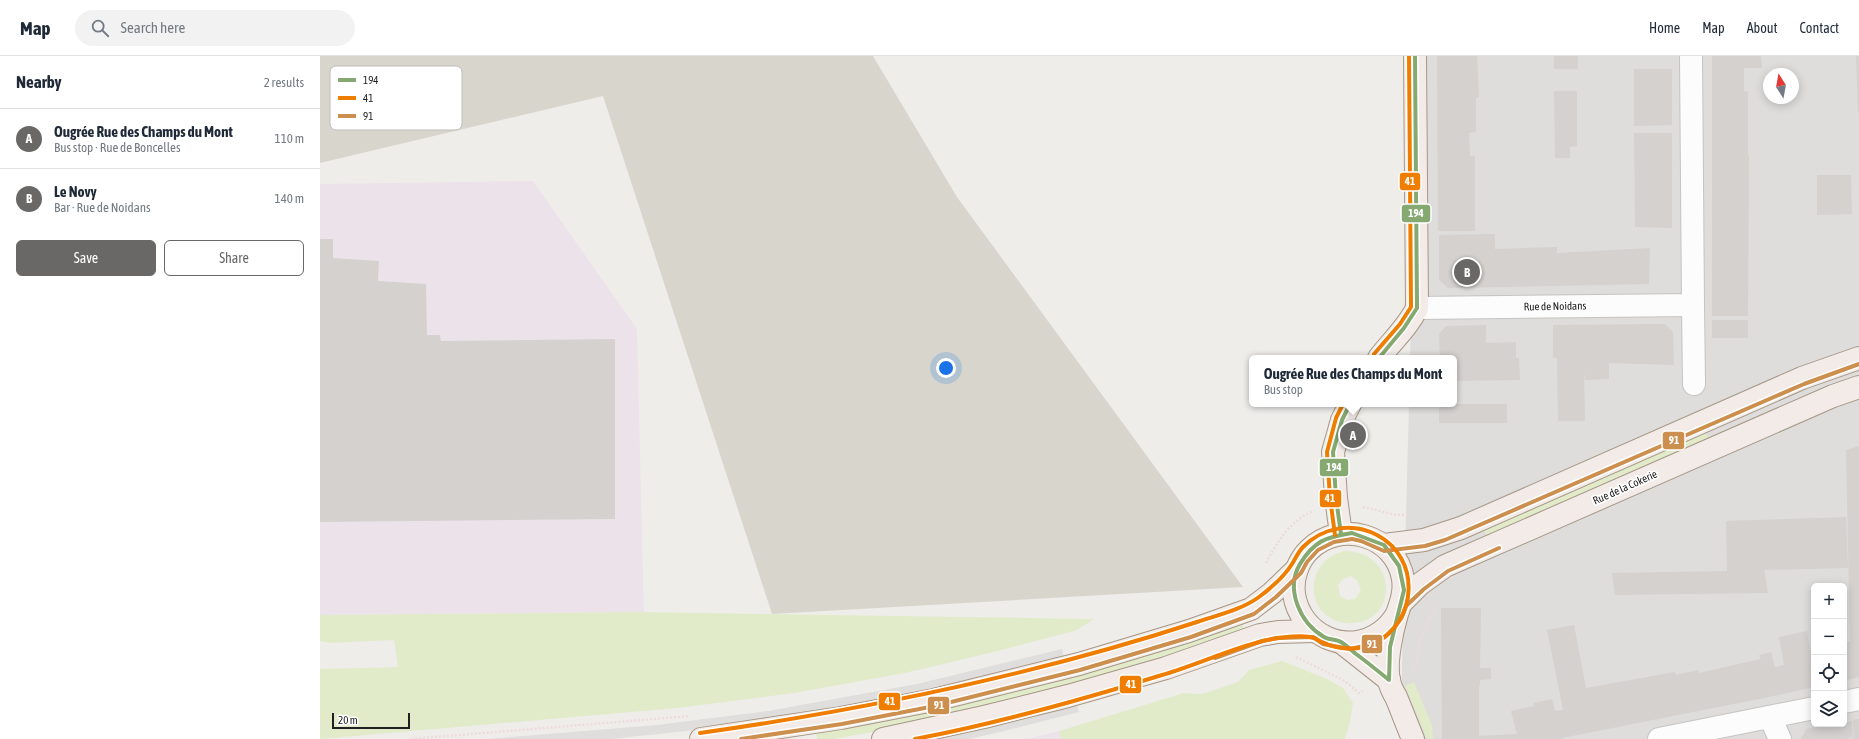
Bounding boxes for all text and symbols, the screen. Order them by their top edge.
search box [75,10,355,46]
text: Map [20,17,51,39]
icon: search [89,17,111,39]
text: Search here [121,19,185,36]
text: Home [1649,20,1680,36]
text: Map [1702,20,1725,36]
text: About [1747,20,1778,36]
text: Contact [1800,20,1839,36]
legend [330,66,462,130]
north arrow [1763,68,1799,104]
text: Nearby [16,72,62,92]
text: 194 [363,74,379,86]
text: 2 results [264,75,304,90]
text: 41 [363,92,373,104]
text: 91 [363,110,373,122]
text: Ougrée Rue des Champs du Mont [54,123,233,140]
text: A [26,131,32,146]
text: 110 m [275,131,304,146]
text: Bus stop · Rue de Boncelles [54,140,180,155]
line badge: 41 [1399,172,1421,191]
text: 41 [1404,175,1415,187]
text: Le Novy [54,183,97,200]
text: B [26,191,32,206]
text: 140 m [275,191,304,206]
text: Bar · Rue de Noidans [54,200,151,215]
line badge: 194 [1401,204,1431,223]
text: 194 [1408,207,1424,219]
button: Save [16,240,156,276]
button: Share [164,240,304,276]
pin: B [1454,257,1480,287]
street label: Rue de Noidans [1524,299,1587,313]
popup [1249,355,1457,407]
your location [936,358,956,378]
text: Ougrée Rue des Champs du Mont [1264,365,1442,382]
text: Bus stop [1264,382,1303,397]
pin: A [1340,420,1366,450]
line badge: 91 [1662,431,1685,450]
text: 91 [1669,434,1679,446]
line badge: 194 [1319,458,1349,477]
text: 194 [1326,461,1342,473]
street label: Rue de la Cokerie [1591,467,1659,507]
line badge: 41 [1319,489,1342,508]
text: 41 [1324,492,1335,504]
map controls [1811,583,1847,727]
button: + [1811,583,1847,619]
button: − [1811,619,1847,655]
line badge: 91 [1361,634,1383,654]
text: 91 [1367,638,1377,650]
button: locate [1811,655,1847,691]
line badge: 41 [1119,675,1142,694]
text: 41 [1125,678,1136,690]
button: layers [1811,691,1847,727]
line badge: 41 [878,692,901,711]
text: 41 [884,695,895,707]
line badge: 91 [927,696,950,715]
text: 91 [934,699,944,711]
scale bar [332,711,410,730]
text: 20 m [338,714,358,726]

